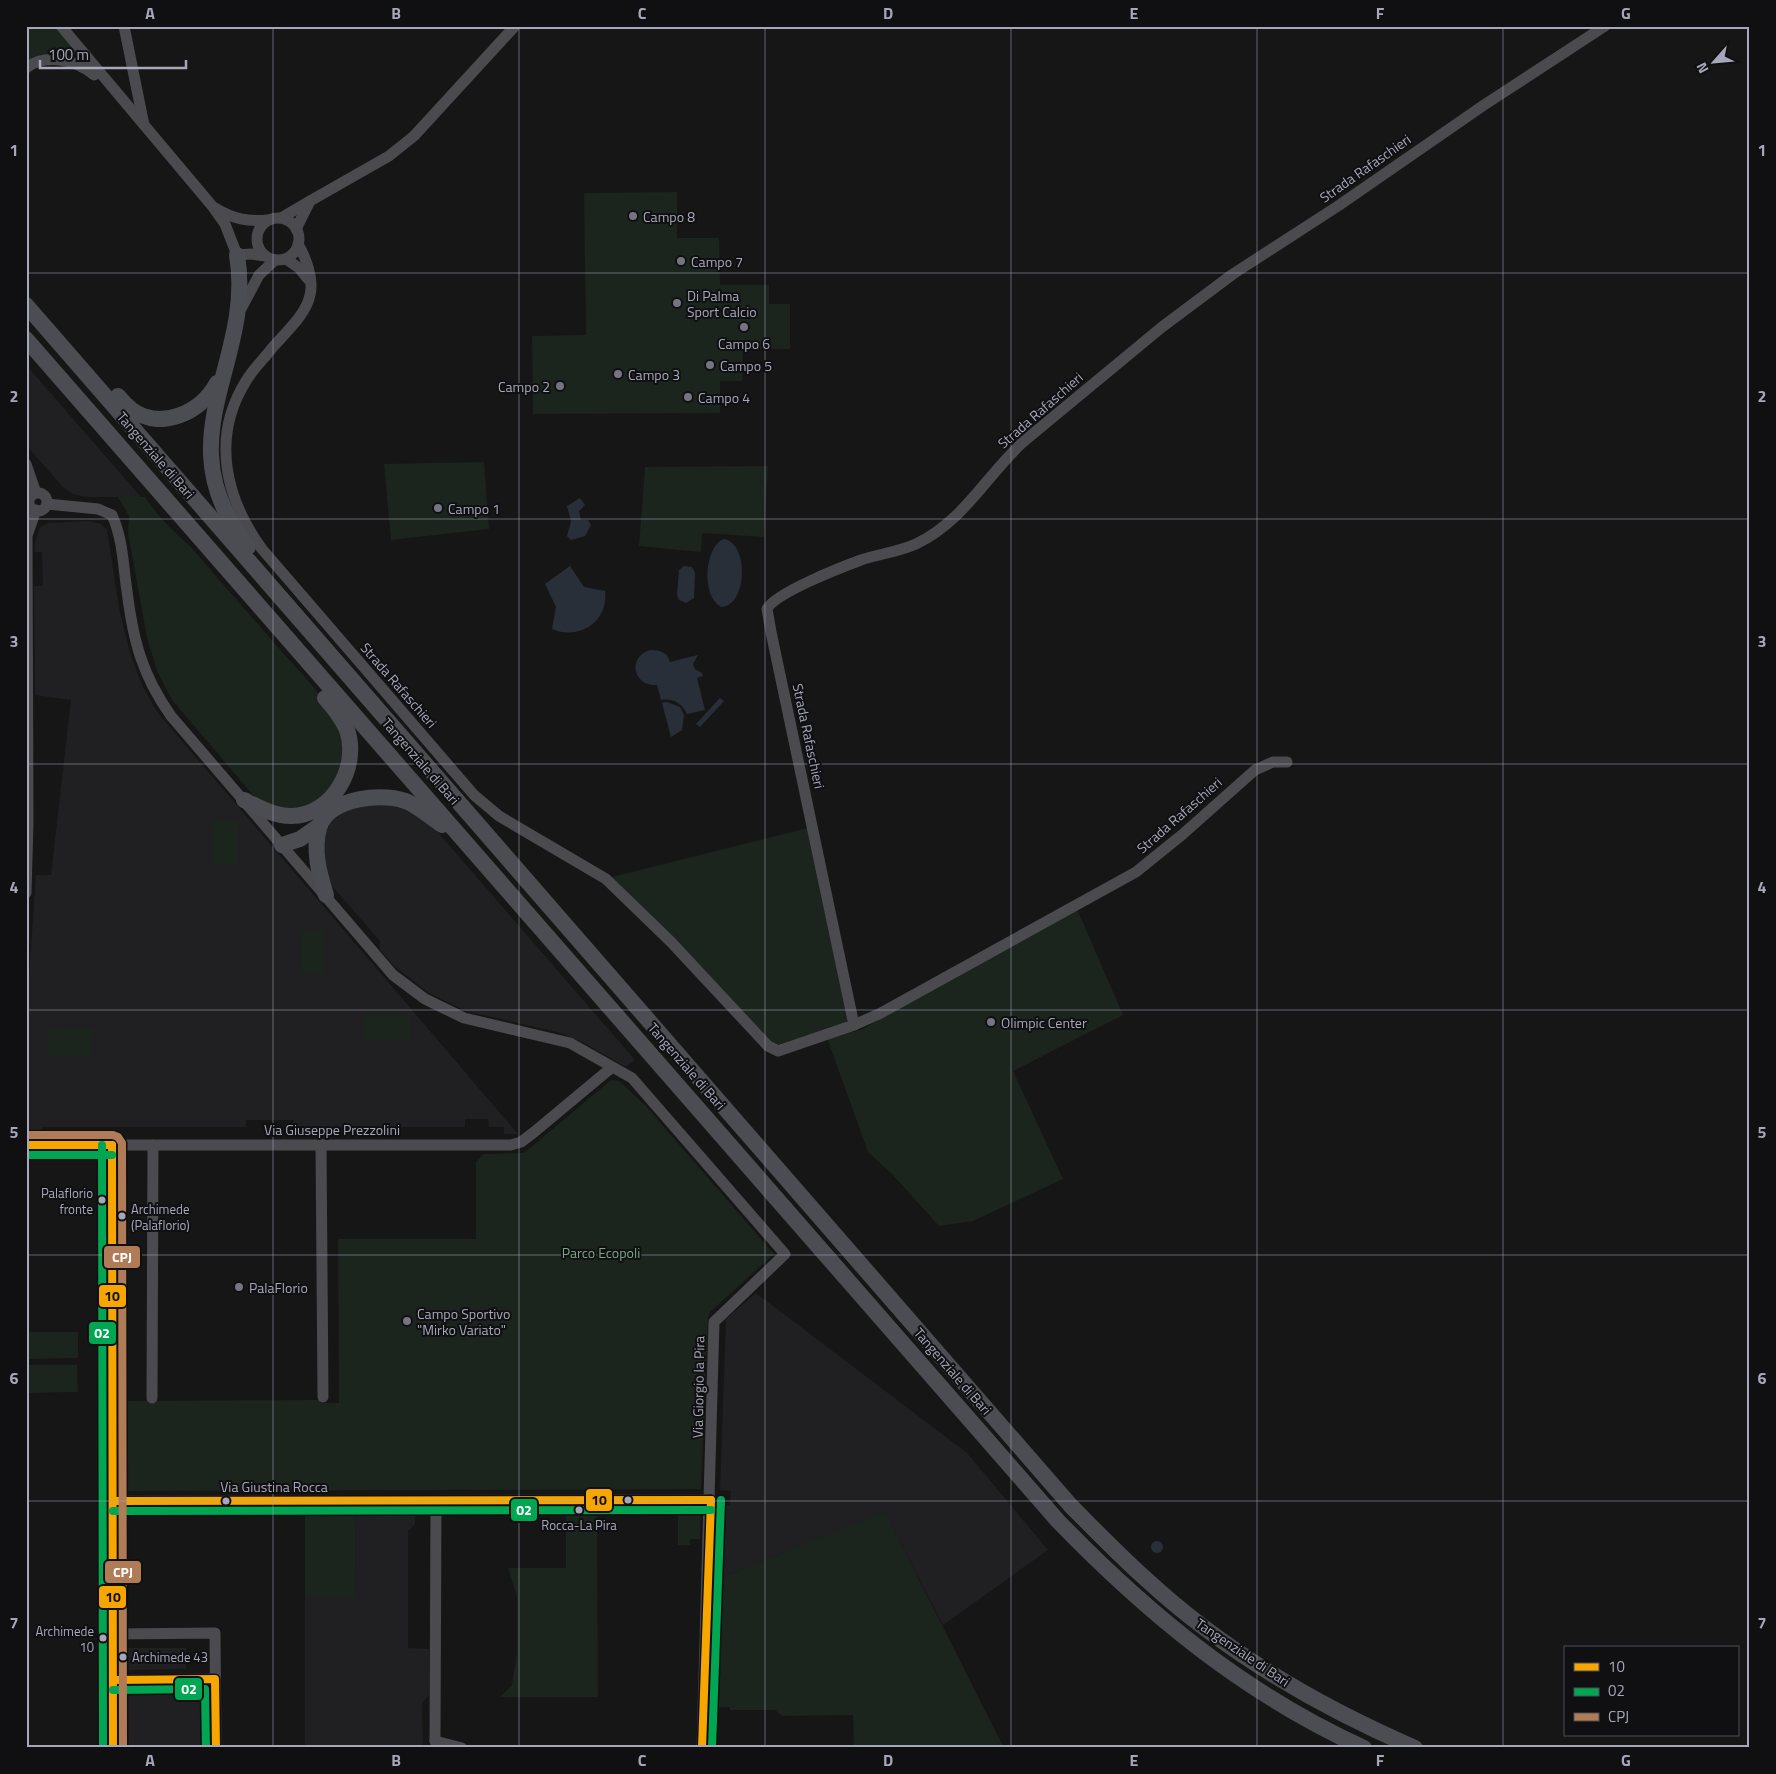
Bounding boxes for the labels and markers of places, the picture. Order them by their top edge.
place label: Campo 8 [643,206,695,227]
marker: Campo 8 [627,210,639,222]
place label: Campo 7 [691,251,743,272]
marker: Campo 7 [675,255,687,267]
place label: Di Palma Sport Calcio [687,285,757,322]
marker: Di Palma Sport Calcio [671,297,683,309]
marker: Campo 6 [738,321,750,333]
place label: Campo 6 [718,333,770,354]
place label: Campo 5 [720,355,772,376]
marker: Campo 5 [704,359,716,371]
place label: Campo 3 [628,364,680,385]
marker: Campo 3 [612,368,624,380]
place label: Campo 2 [498,376,550,397]
marker: Campo 2 [554,380,566,392]
place label: Campo 4 [698,387,750,408]
marker: Campo 4 [682,391,694,403]
place label: Campo 1 [448,498,500,519]
marker: Campo 1 [432,502,444,514]
place label: Olimpic Center [1001,1012,1087,1033]
marker: Olimpic Center [985,1016,997,1028]
place label: Palaflorio fronte [41,1183,93,1219]
marker: Palaflorio fronte [97,1195,107,1205]
place label: Archimede (Palaflorio) [131,1199,190,1235]
marker: Archimede (Palaflorio) [117,1211,127,1221]
place label: PalaFlorio [249,1277,308,1298]
marker: PalaFlorio [233,1281,245,1293]
place label: Campo Sportivo "Mirko Variato" [417,1303,510,1340]
marker: Campo Sportivo "Mirko Variato" [401,1315,413,1327]
unlabelled marker [623,1495,633,1505]
unlabelled marker [221,1496,231,1506]
marker: Rocca-La Pira [574,1505,584,1515]
place label: Rocca-La Pira [541,1515,617,1535]
place label: Archimede 10 [36,1621,94,1657]
marker: Archimede 10 [98,1633,108,1643]
place label: Archimede 43 [132,1647,208,1667]
marker: Archimede 43 [118,1652,128,1662]

